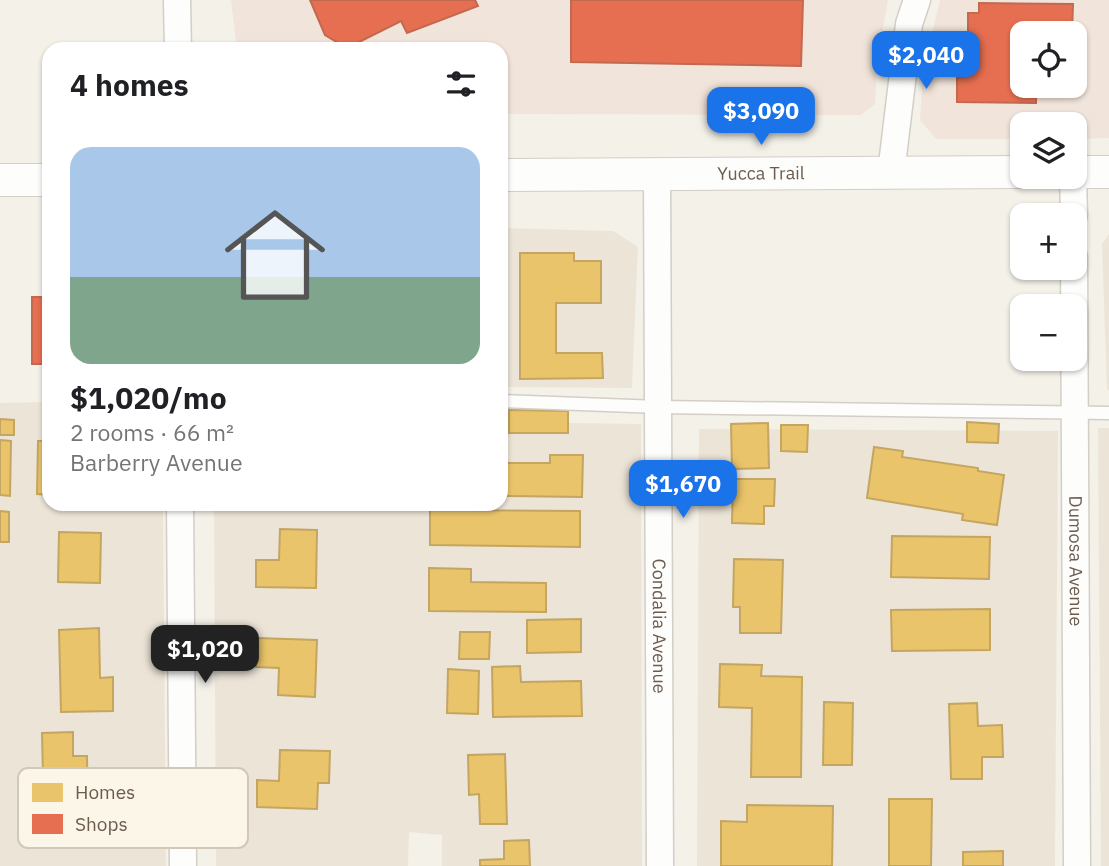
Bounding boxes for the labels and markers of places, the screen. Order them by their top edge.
pin: $2,040 [869,32,983,91]
pin: $3,090 [704,88,818,147]
pin: $1,670 [626,461,740,520]
pin: $1,020 [148,626,262,685]

